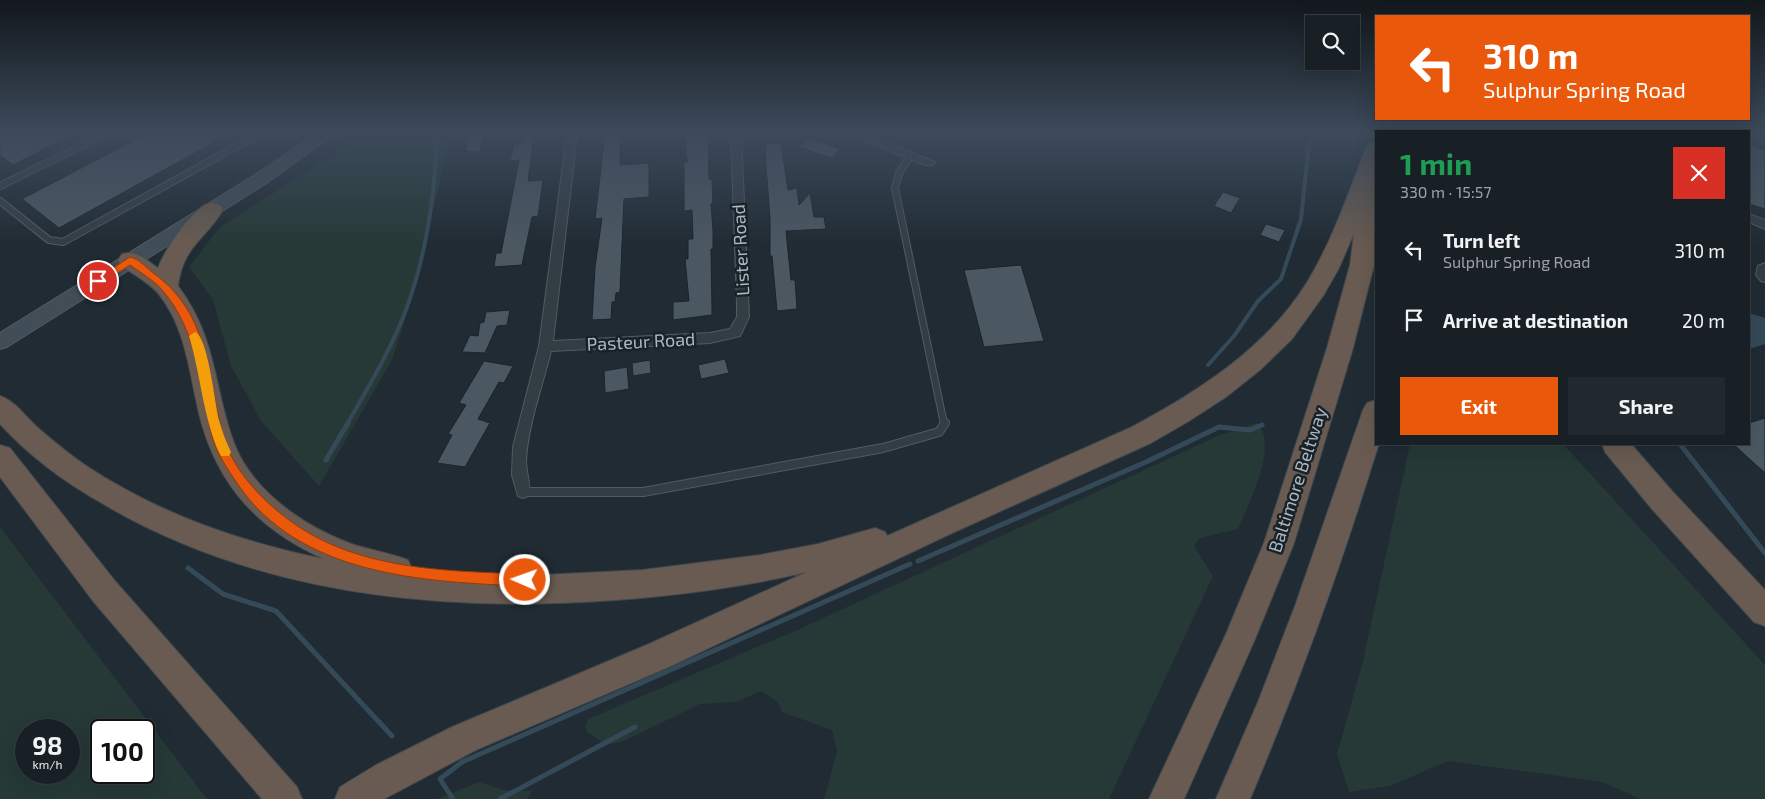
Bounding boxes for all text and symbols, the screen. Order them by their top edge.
map controls [1305,15,1360,70]
button: search [1305,15,1360,70]
text: 310 m [1483,34,1578,76]
icon: left [1400,35,1465,100]
text: Sulphur Spring Road [1483,76,1686,102]
text: 1 min [1400,145,1472,181]
button: close [1673,147,1725,199]
text: 330 m · 15:57 [1400,182,1491,201]
street label: Lister Road [727,204,753,296]
text: Turn left [1443,229,1520,252]
icon: left [1400,236,1428,264]
text: 310 m [1675,239,1725,262]
text: Sulphur Spring Road [1443,252,1590,271]
pin [77,260,119,302]
icon: arrive [84,267,112,295]
icon: arrive [1400,306,1428,334]
text: Arrive at destination [1443,309,1628,332]
text: 20 m [1682,309,1725,332]
street label: Pasteur Road [586,327,696,355]
button: Exit [1400,377,1558,435]
button: Share [1568,377,1725,435]
street label: Baltimore Beltway [1263,404,1331,555]
position arrow [498,553,550,605]
speed limit sign: 100 [90,719,155,784]
text: 98 [32,730,63,760]
text: km/h [33,757,62,771]

